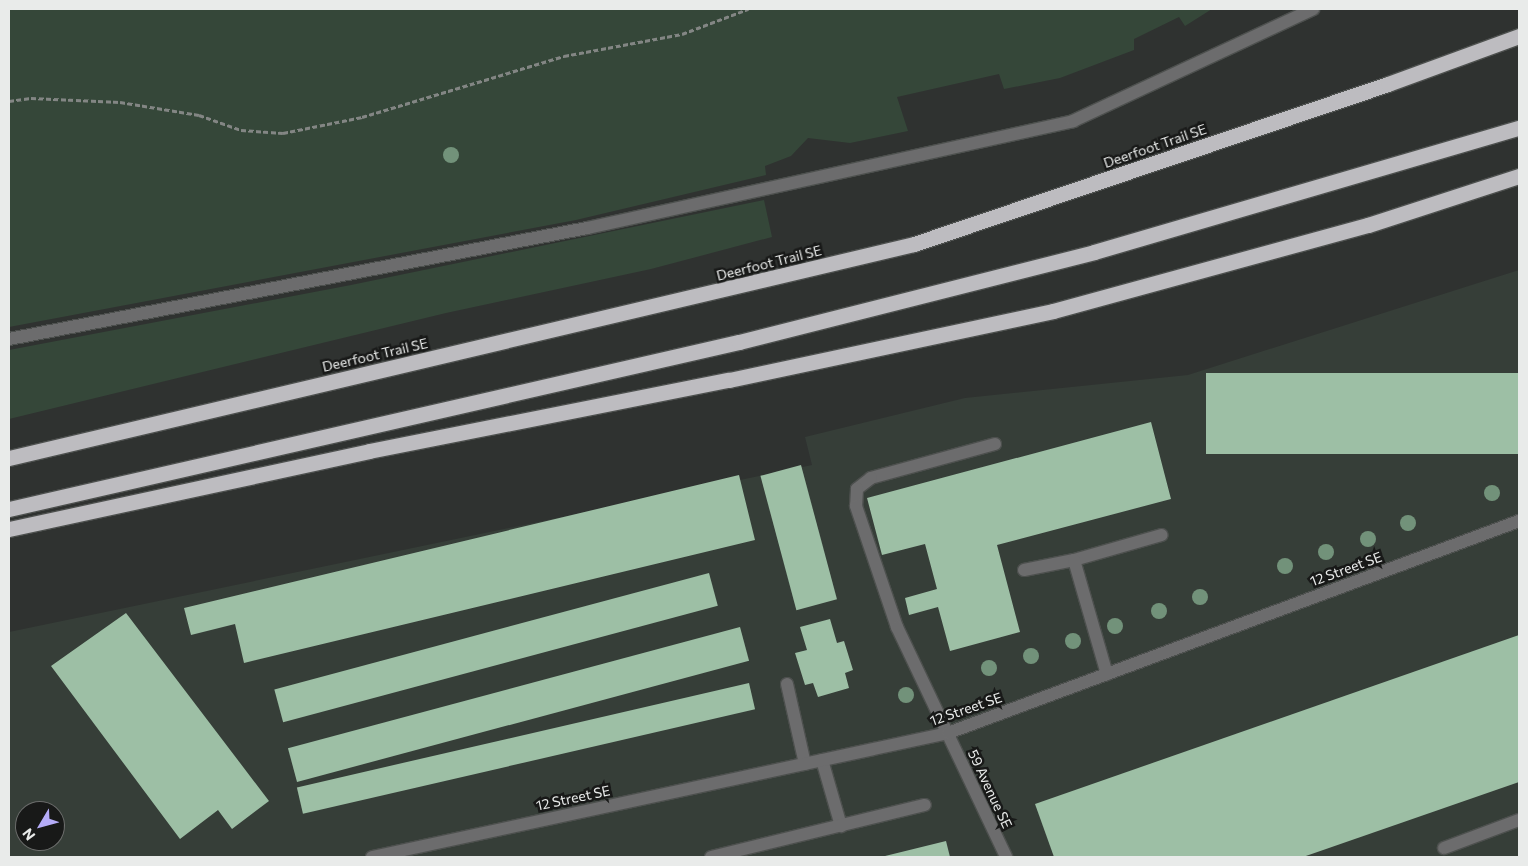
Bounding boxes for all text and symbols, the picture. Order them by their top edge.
street label: Deerfoot Trail SE [1101,121,1209,171]
street label: Deerfoot Trail SE [715,242,823,284]
street label: Deerfoot Trail SE [321,335,429,375]
street label: 12 Street SE [1308,548,1384,590]
street label: 12 Street SE [928,689,1004,729]
street label: 59 Avenue SE [964,747,1016,831]
street label: 12 Street SE [534,782,612,814]
north arrow [15,801,65,851]
text: N [18,825,38,844]

